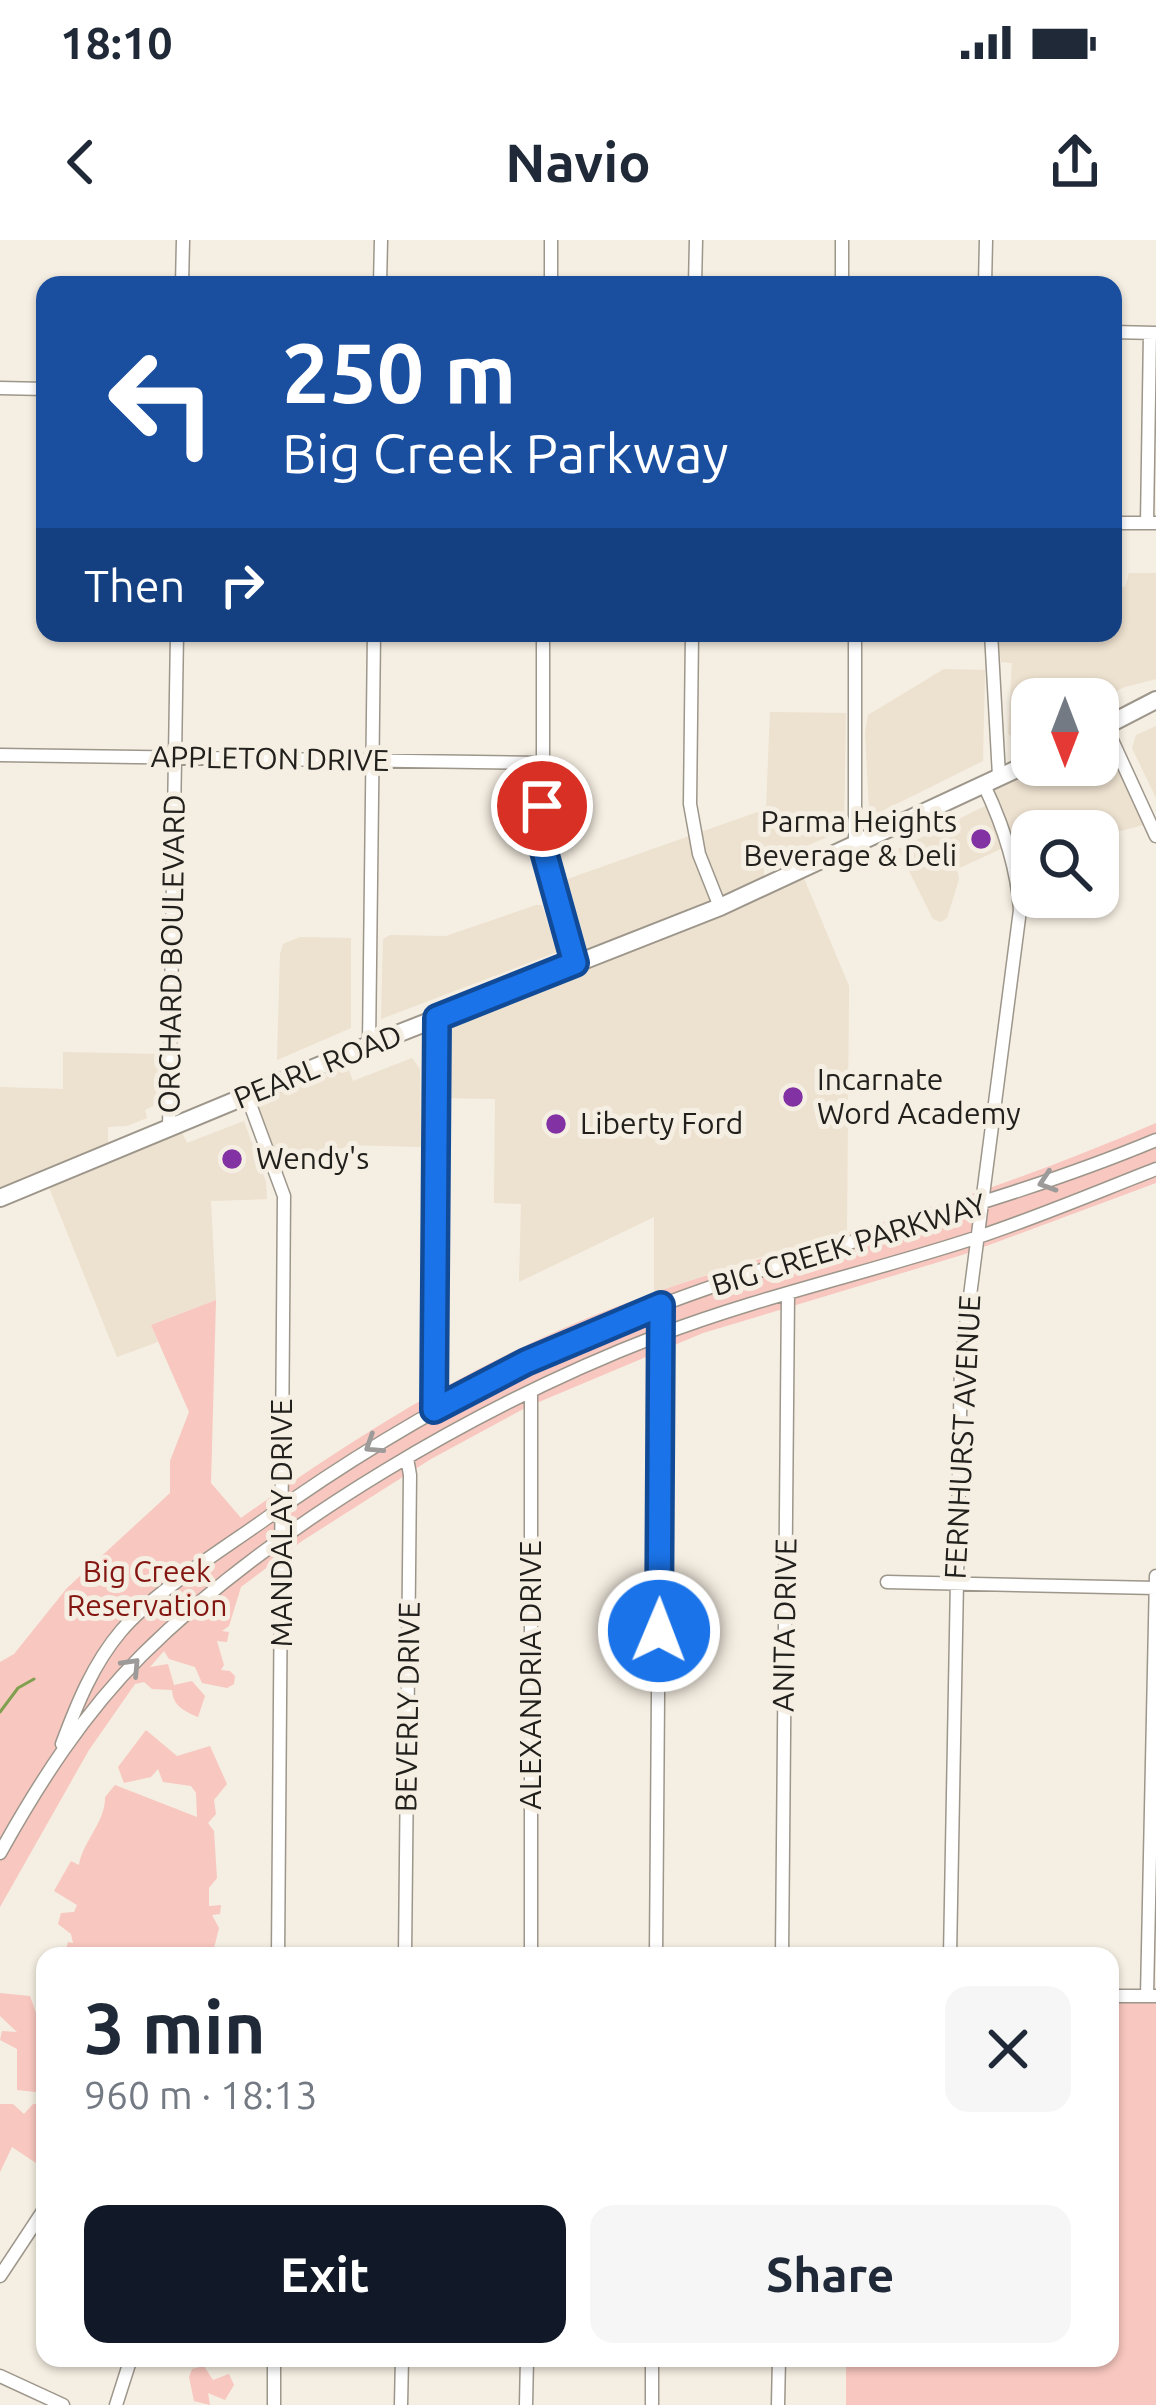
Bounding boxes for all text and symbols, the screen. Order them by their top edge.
text: 18:10 [60,17,173,68]
icon: back [48,129,114,195]
icon: share [1042,129,1108,195]
text: Navio [505,132,651,192]
icon: left [84,324,240,480]
text: 250 m [282,325,516,419]
text: Big Creek Parkway [282,423,729,483]
icon: right [209,552,275,618]
text: Then [84,560,185,611]
north arrow [1011,678,1119,786]
map controls [1011,678,1119,918]
street label: APPLETON DRIVE [150,739,390,777]
pin [491,755,593,857]
icon: arrive [509,773,575,839]
street label: ORCHARD BOULEVARD [151,794,191,1114]
place label: Parma Heights Beverage & Deli [743,804,957,872]
button: search [1011,810,1119,918]
marker: Parma Heights Beverage & Deli [968,826,994,852]
street label: PEARL ROAD [229,1017,406,1115]
place label: Incarnate Word Academy [817,1062,1021,1130]
marker: Incarnate Word Academy [780,1084,806,1110]
place label: Liberty Ford [580,1106,743,1140]
marker: Liberty Ford [543,1111,569,1137]
place label: Wendy's [256,1141,369,1175]
marker: Wendy's [219,1146,245,1172]
one-way arrow [1037,1168,1058,1193]
street label: BIG CREEK PARKWAY [707,1186,991,1302]
street label: FERNHURST AVENUE [938,1294,986,1580]
street label: MANDALAY DRIVE [264,1399,298,1647]
one-way arrow [364,1431,386,1454]
street label: ANITA DRIVE [765,1538,803,1712]
street label: ALEXANDRIA DRIVE [513,1540,547,1810]
park label: Big Creek Reservation [67,1554,227,1622]
position arrow [596,1568,722,1694]
street label: BEVERLY DRIVE [388,1601,426,1812]
one-way arrow [118,1659,139,1680]
button: close [945,1986,1071,2112]
text: 3 min [84,1987,266,2068]
text: 960 m · 18:13 [84,2073,318,2116]
button: Exit [84,2205,566,2343]
button: Share [590,2205,1071,2343]

